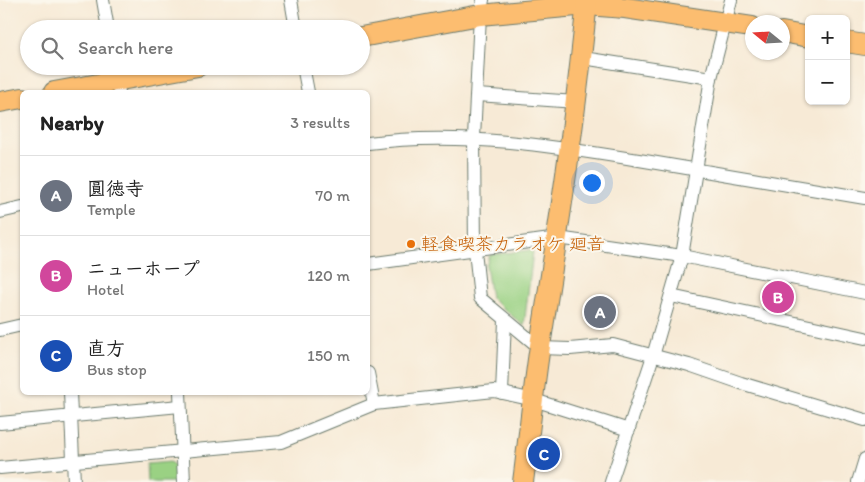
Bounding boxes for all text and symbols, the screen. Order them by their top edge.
north arrow [745,15,790,60]
map controls [805,15,850,105]
button: + [805,15,850,60]
search box [20,20,370,75]
icon: search [38,34,66,62]
text: Search here [78,36,173,59]
button: − [805,60,850,105]
text: Nearby [40,110,104,135]
text: 3 results [290,113,350,132]
your location [579,170,605,196]
text: 圓徳寺 [87,177,144,200]
text: A [51,186,61,205]
text: 70 m [315,186,350,205]
text: Temple [87,200,136,219]
place label: 軽食喫茶カラオケ 廻音 [421,233,605,255]
marker: 軽食喫茶カラオケ 廻音 [405,238,417,250]
text: ニューホープ [87,257,200,280]
text: B [51,266,61,285]
text: 120 m [307,266,350,285]
pin: B [762,278,794,316]
text: Hotel [87,280,124,299]
pin: A [584,293,616,331]
text: 直方 [87,337,125,360]
text: C [51,346,61,365]
text: 150 m [307,346,350,365]
text: Bus stop [87,360,147,379]
pin: C [528,435,560,473]

